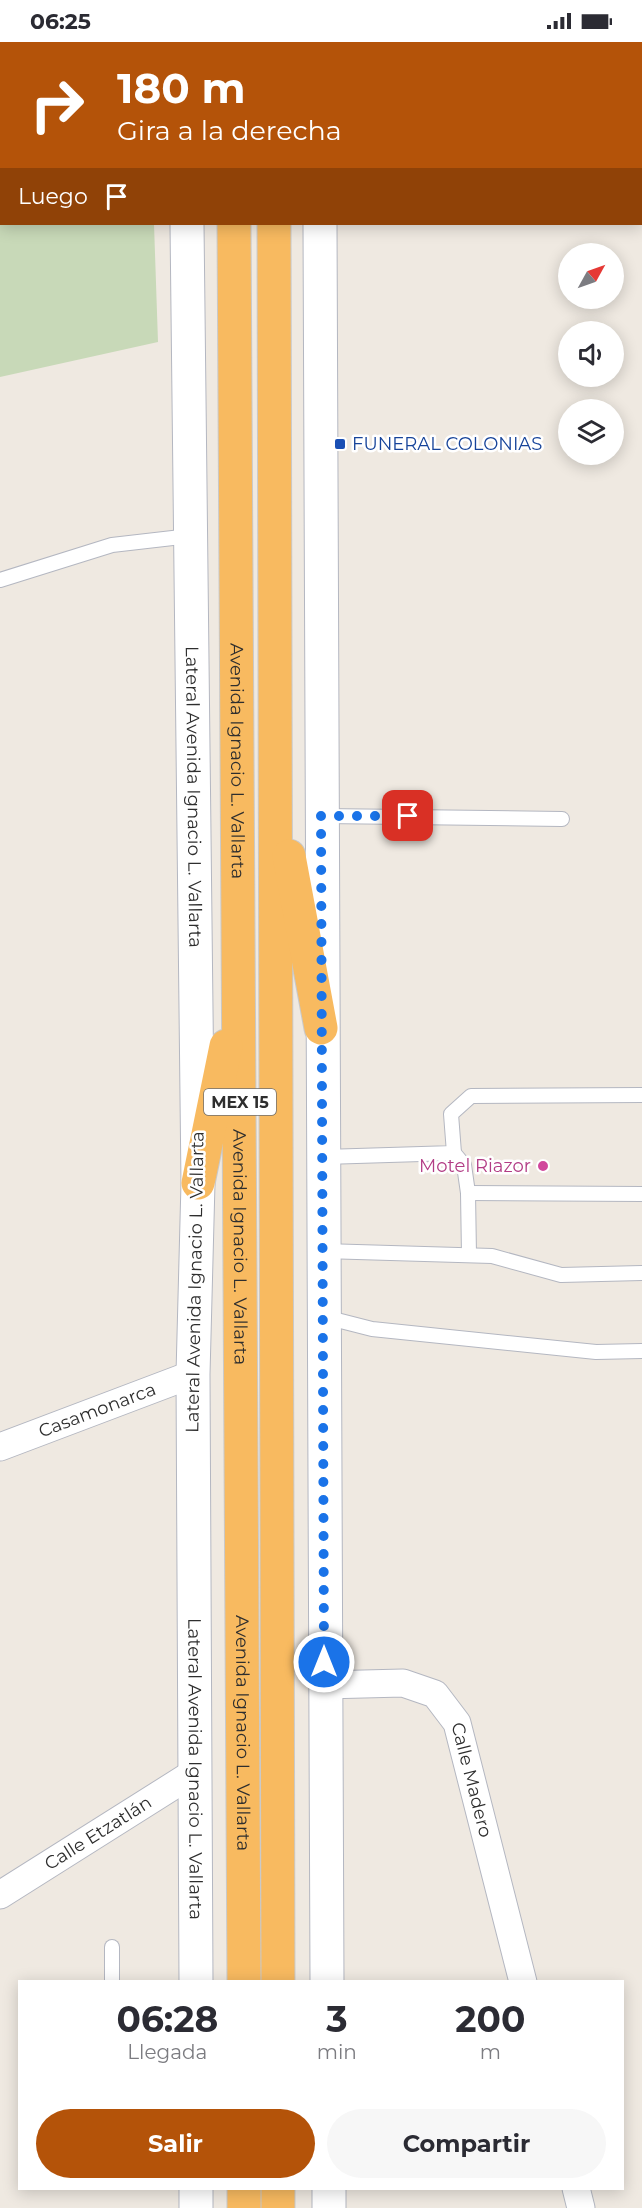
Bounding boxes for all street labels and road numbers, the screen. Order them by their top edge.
street label: Avenida Ignacio L. Vallarta [225,643,249,879]
street label: Lateral Avenida Ignacio L. Vallarta [181,646,206,948]
road number: MEX 15 [204,1089,276,1115]
street label: Avenida Ignacio L. Vallarta [228,1129,251,1365]
street label: Lateral Avenida Ignacio L. Vallarta [181,1131,209,1433]
street label: Casamonarca [36,1378,159,1442]
street label: Avenida Ignacio L. Vallarta [231,1615,254,1851]
street label: Lateral Avenida Ignacio L. Vallarta [183,1618,207,1920]
street label: Calle Madero [446,1720,497,1840]
street label: Calle Etzatlán [40,1791,156,1875]

